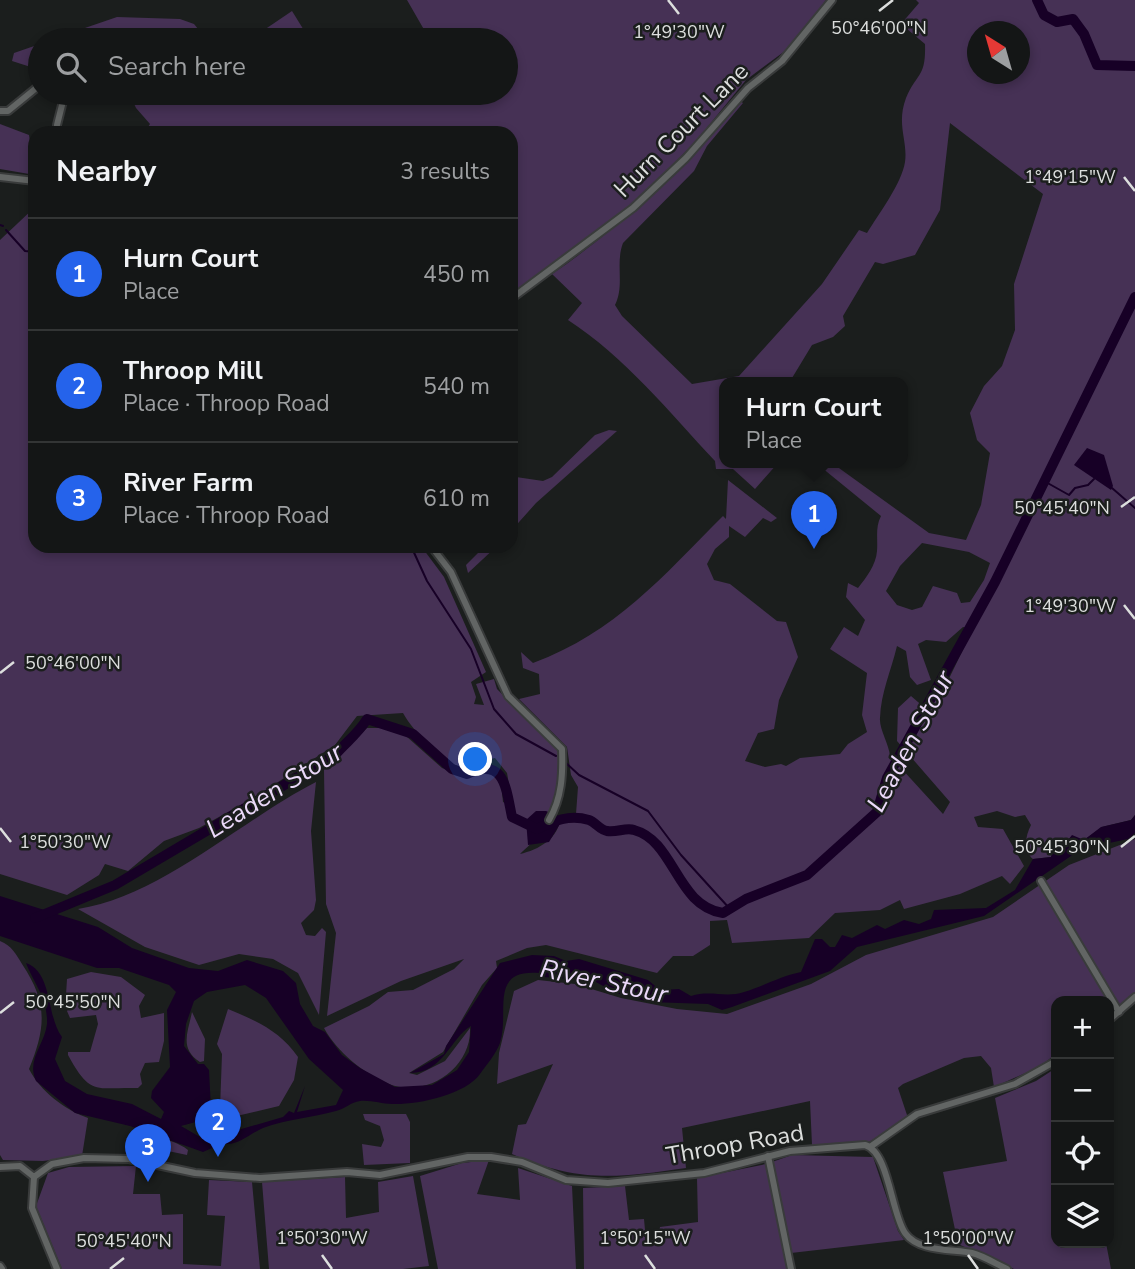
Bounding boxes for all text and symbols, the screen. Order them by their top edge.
text: 50°46'00"N [831,16,927,40]
text: 1°49'30"W [633,20,725,44]
north arrow [967,21,1030,84]
search box [28,28,518,105]
icon: search [52,48,90,86]
text: Search here [108,49,246,84]
street label: Hurn Court Lane [607,56,755,204]
text: Nearby [56,151,156,192]
text: 3 results [400,156,490,187]
text: 1°49'15"W [1024,165,1116,189]
text: Hurn Court [123,241,258,276]
text: 1 [72,259,86,290]
text: 450 m [423,259,490,290]
text: Place [123,276,179,307]
text: Throop Mill [123,353,263,388]
text: 2 [72,371,86,402]
text: 540 m [423,371,490,402]
popup [719,377,908,468]
text: Place · Throop Road [123,388,330,419]
text: Hurn Court [746,390,881,425]
text: Place [746,425,802,456]
text: River Farm [123,465,254,500]
text: 3 [72,483,86,514]
text: 610 m [423,483,490,514]
pin: 1 [791,491,837,549]
text: 50°45'40"N [1014,496,1110,520]
text: Place · Throop Road [123,500,330,531]
text: 1°49'30"W [1024,594,1116,618]
text: 50°46'00"N [25,651,121,675]
water label: Leaden Stour [859,664,963,818]
water label: Leaden Stour [199,734,350,846]
your location [458,742,492,776]
text: 1°50'30"W [19,830,111,854]
text: 50°45'30"N [1014,835,1110,859]
water label: River Stour [537,951,672,1012]
text: 50°45'50"N [25,990,121,1014]
map controls [1051,996,1114,1248]
button: + [1051,996,1114,1059]
button: − [1051,1059,1114,1122]
pin: 2 [195,1099,241,1157]
street label: Throop Road [664,1116,806,1172]
button: locate [1051,1122,1114,1185]
pin: 3 [125,1124,171,1182]
button: layers [1051,1185,1114,1248]
text: 1°50'30"W [276,1226,368,1250]
text: 1°50'15"W [599,1226,691,1250]
text: 1°50'00"W [922,1226,1014,1250]
text: 50°45'40"N [76,1229,172,1253]

